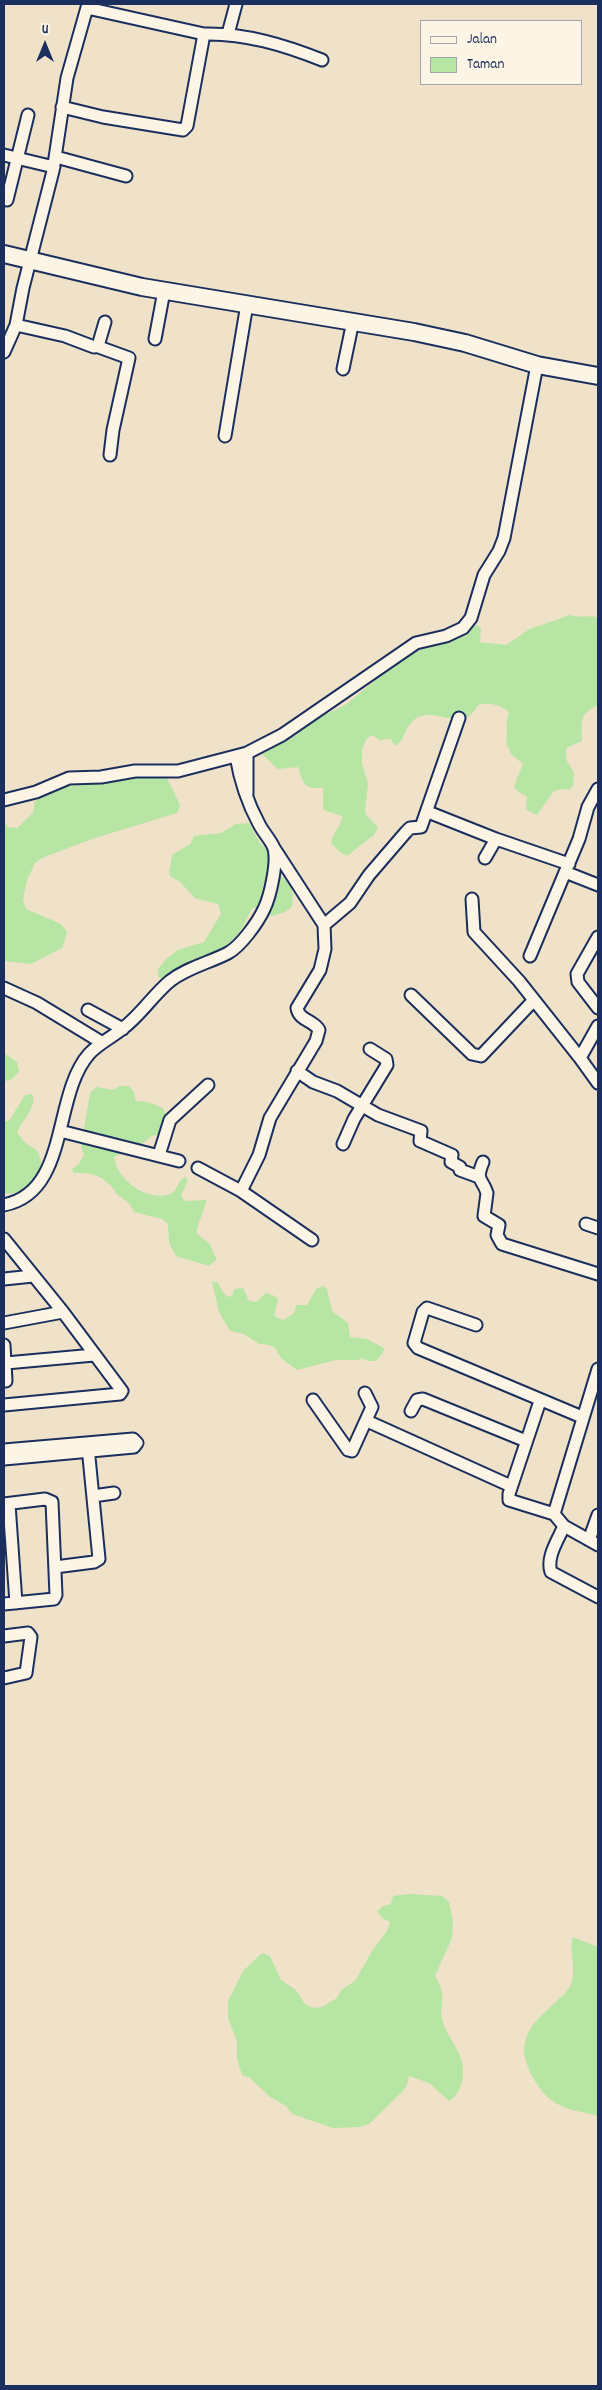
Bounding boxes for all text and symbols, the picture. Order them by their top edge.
north arrow [20,20,70,70]
text: U [42,20,48,40]
legend [420,20,582,85]
text: Jalan [467,29,497,51]
text: Taman [467,54,504,76]

